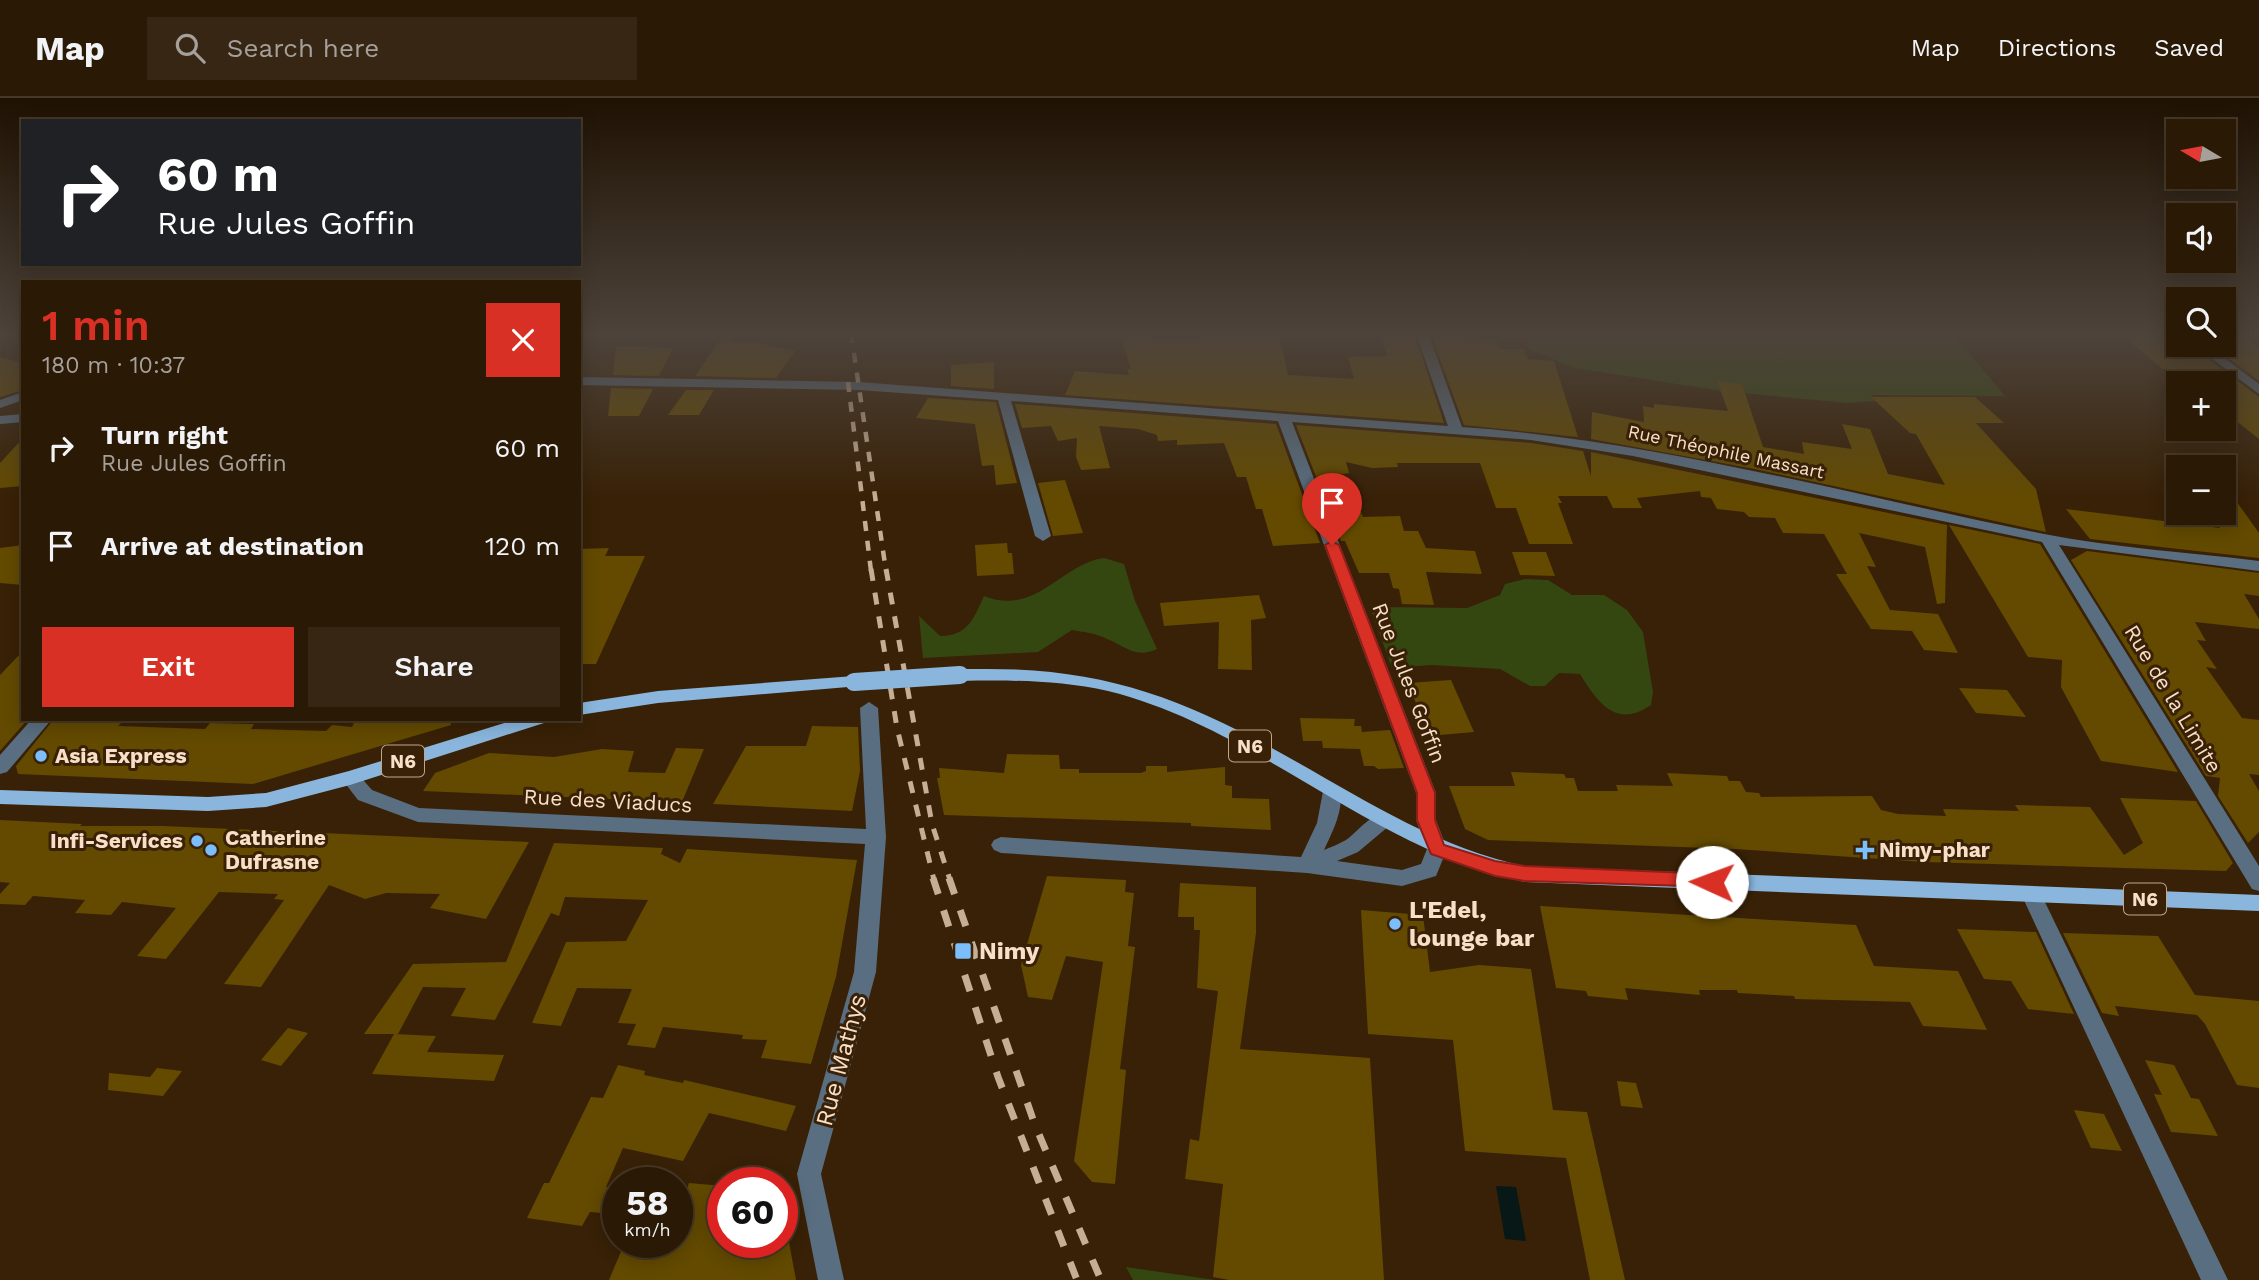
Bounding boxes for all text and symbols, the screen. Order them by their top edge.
search box [147,17,637,80]
text: Map [35,29,105,68]
icon: search [171,29,209,67]
text: Search here [227,33,379,63]
text: Map [1911,34,1960,62]
text: Directions [1998,34,2116,62]
text: Saved [2154,34,2224,62]
north arrow [2166,119,2236,189]
map controls [2166,119,2236,525]
text: 60 m [157,145,279,203]
icon: right [42,147,133,238]
button: sound [2166,203,2236,273]
text: Rue Jules Goffin [157,204,415,242]
button: search [2166,287,2236,357]
text: 1 min [42,301,150,350]
button: close [486,303,560,377]
text: 180 m · 10:37 [42,352,185,379]
button: + [2166,371,2236,441]
text: Turn right [101,420,228,450]
street label: Rue Théophile Massart [1626,420,1827,483]
icon: right [42,429,80,467]
text: 60 m [494,433,560,463]
text: Rue Jules Goffin [101,450,287,477]
button: − [2166,455,2236,525]
pin [1302,473,1362,545]
icon: arrive [1313,484,1351,522]
icon: arrive [42,527,80,565]
text: Arrive at destination [101,531,364,561]
text: 120 m [485,531,560,561]
street label: Rue Jules Goffin [1367,599,1452,766]
street label: Rue de la Limite [2119,620,2227,777]
button: Exit [42,627,294,707]
button: Share [308,627,560,707]
road number: N6 [1229,730,1271,762]
place label: Asia Express [55,743,187,768]
road number: N6 [382,746,424,776]
marker: Asia Express [33,748,49,764]
street label: Rue des Viaducs [523,784,693,817]
place label: Catherine Dufrasne [225,825,326,874]
place label: Infi-Services [50,828,183,853]
marker: Infi-Services [189,833,205,849]
place label: Nimy-phar [1879,837,1990,862]
marker: Catherine Dufrasne [203,842,219,858]
marker: Nimy-phar [1857,842,1873,858]
position arrow [1675,845,1749,919]
road number: N6 [2124,884,2166,914]
place label: L'Edel, lounge bar [1409,896,1535,952]
marker: L'Edel, lounge bar [1387,916,1403,932]
place label: Nimy [979,937,1040,965]
marker: Nimy [953,941,973,961]
street label: Rue Mathys [810,991,872,1129]
speed limit sign: 60 [707,1167,798,1258]
text: 58 [626,1182,669,1224]
text: km/h [624,1219,671,1240]

